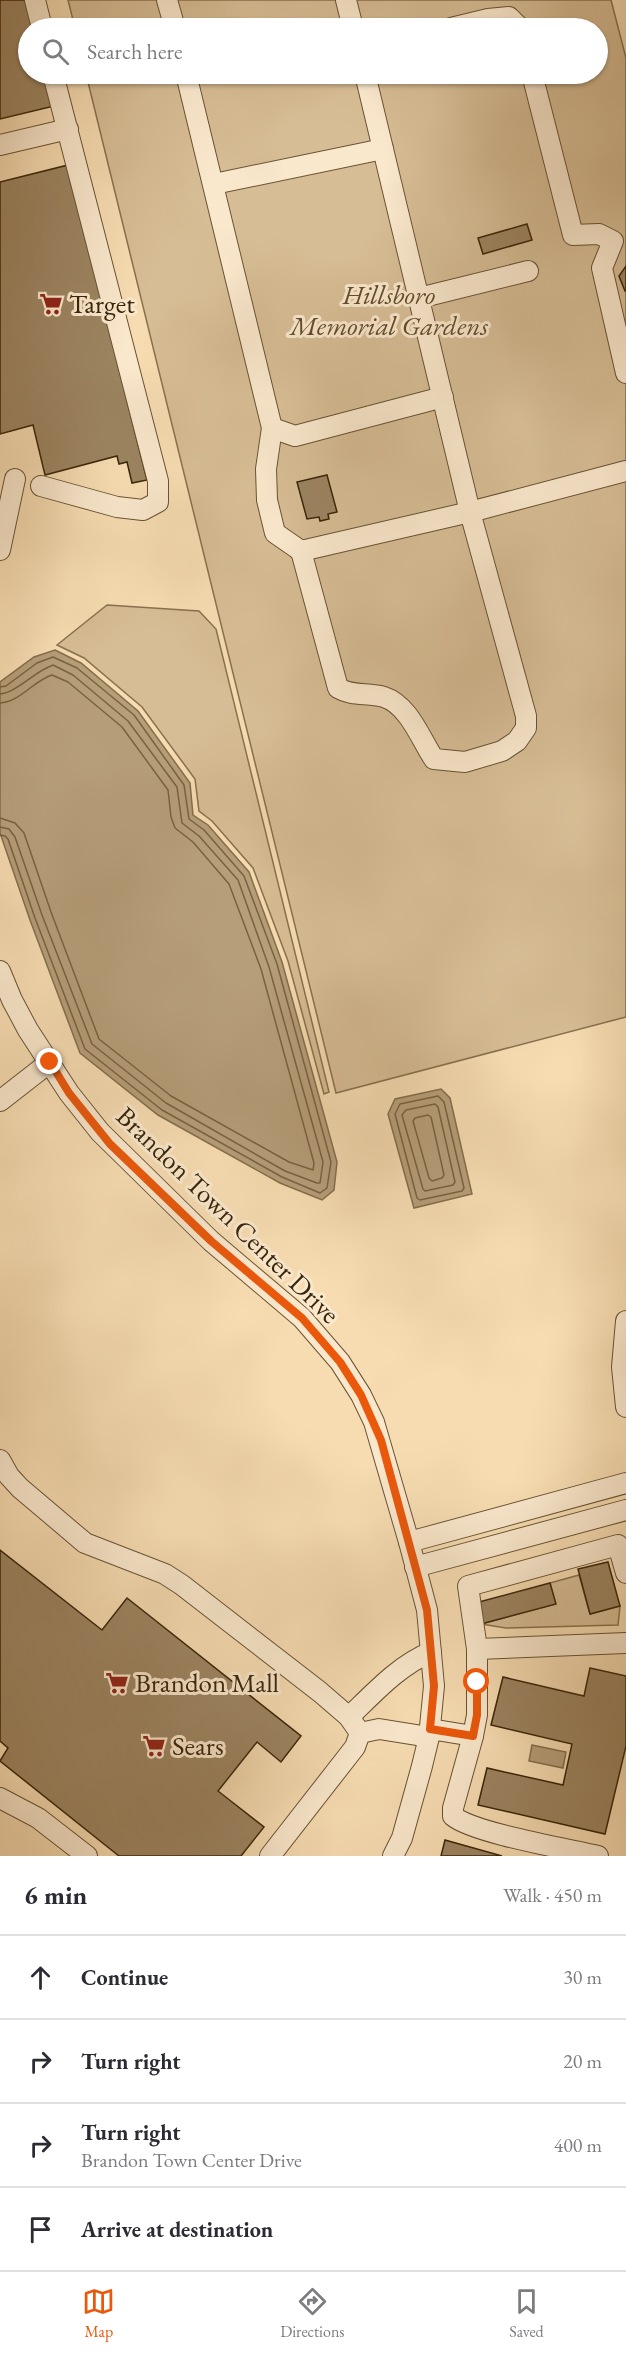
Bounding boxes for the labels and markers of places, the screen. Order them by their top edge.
place label: Target [69,286,135,321]
supermarket icon: Target [38,291,64,317]
place label: Brandon Mall [135,1665,279,1700]
supermarket icon: Brandon Mall [104,1670,130,1696]
place label: Sears [172,1728,224,1763]
supermarket icon: Sears [141,1733,167,1759]

